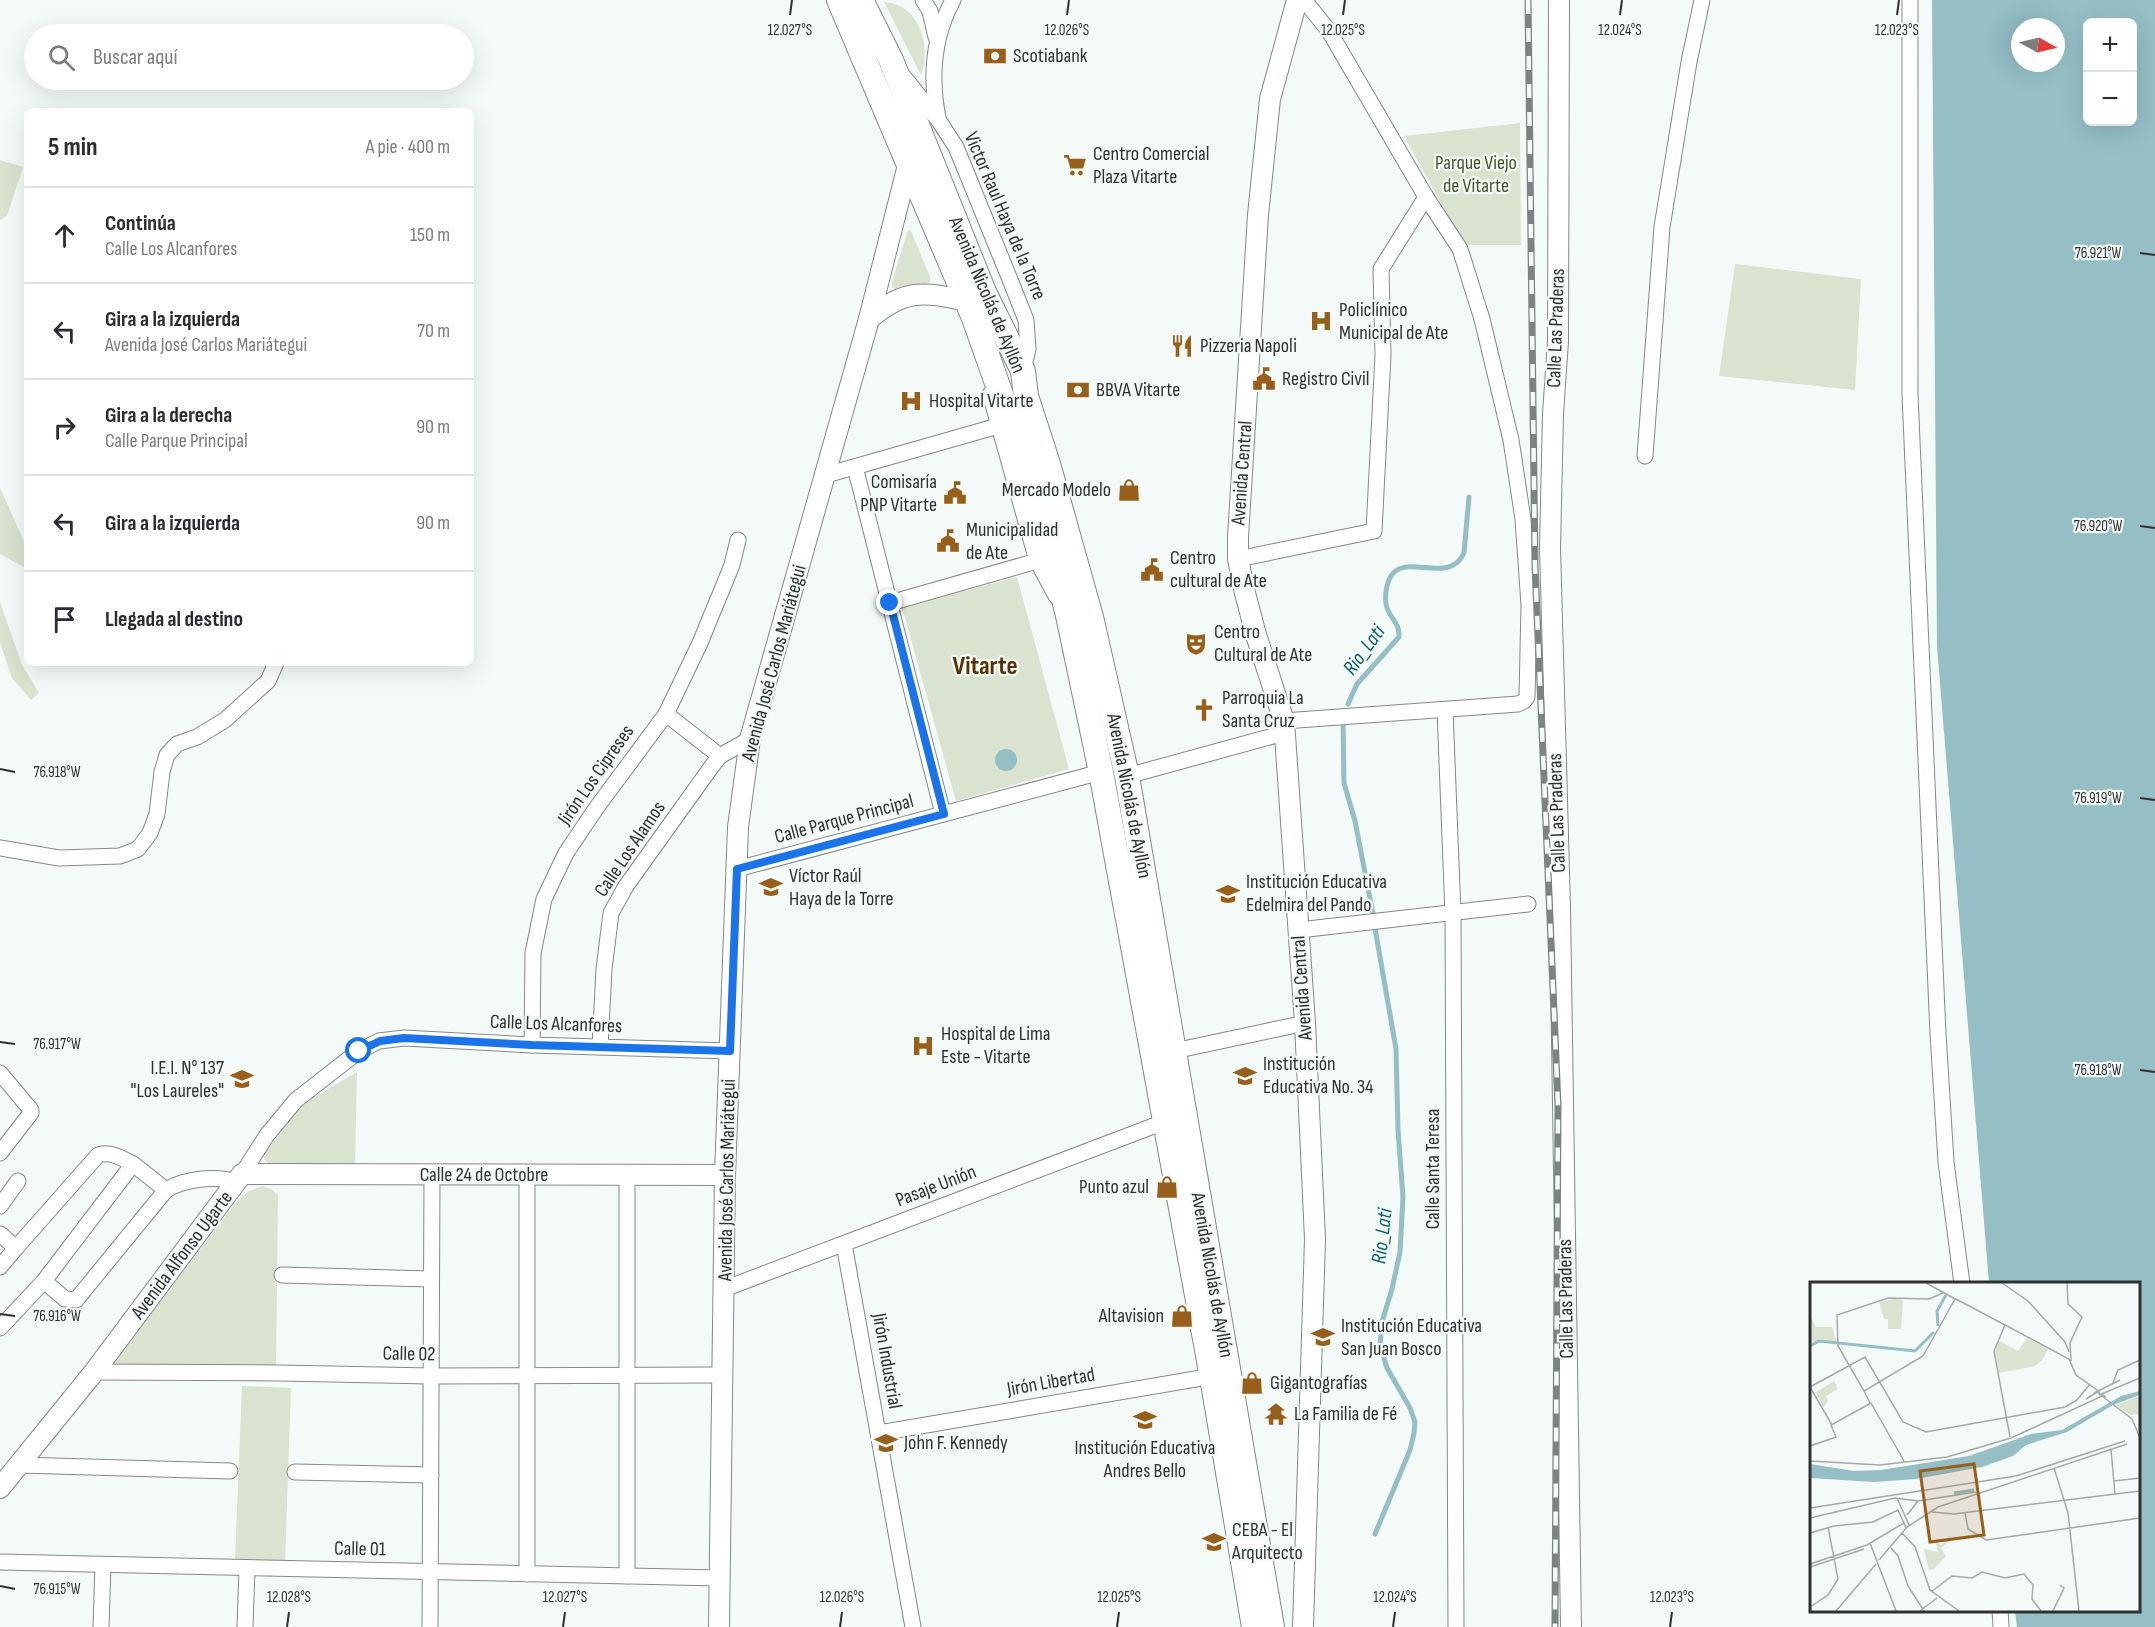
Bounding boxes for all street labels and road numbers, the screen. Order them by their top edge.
street label: Victor Raul Haya de la Torre [959,128,1051,304]
street label: Avenida Nicolás de Ayllón [943,212,1031,377]
street label: Calle Las Praderas [1542,268,1570,388]
street label: Avenida Central [1226,420,1258,527]
street label: Avenida José Carlos Mariátegui [736,562,812,765]
street label: Avenida Nicolás de Ayllón [1101,711,1157,880]
street label: Jirón Los Cipreses [552,720,639,830]
street label: Calle Las Praderas [1543,753,1571,873]
street label: Calle Parque Principal [772,789,916,849]
street label: Calle Los Alamos [589,797,671,901]
street label: Avenida Central [1286,935,1318,1042]
street label: Calle Los Alcanfores [489,1010,623,1038]
street label: Avenida José Carlos Mariátegui [713,1079,741,1282]
street label: Calle Santa Teresa [1421,1109,1445,1229]
street label: Pasaje Unión [892,1160,980,1212]
street label: Calle 24 de Octobre [420,1163,548,1187]
street label: Avenida Alfonso Ugarte [125,1186,238,1325]
street label: Avenida Nicolás de Ayllón [1185,1190,1238,1359]
street label: Calle Las Praderas [1553,1239,1579,1359]
street label: Jirón Industrial [867,1310,907,1411]
street label: Calle 02 [382,1342,436,1366]
street label: Jirón Libertad [1004,1362,1097,1402]
street label: Calle 01 [334,1537,386,1561]

